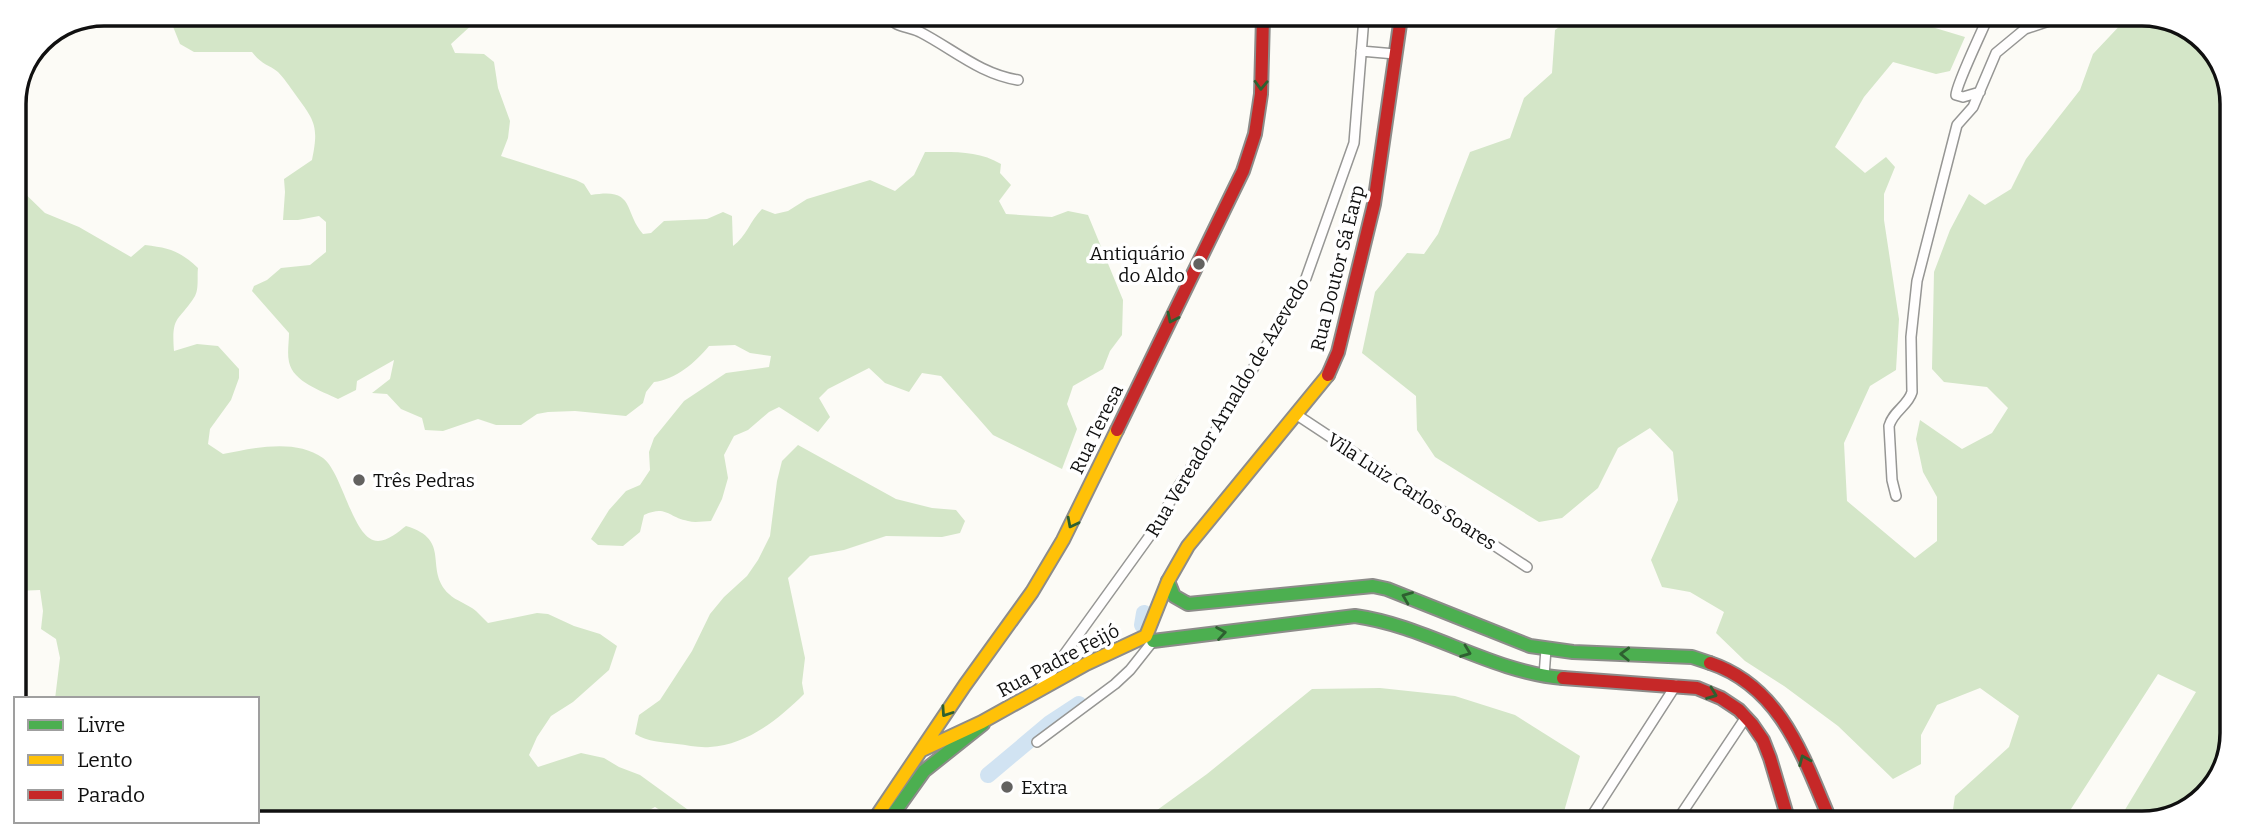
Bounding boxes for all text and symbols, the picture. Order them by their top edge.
one-way arrow [1253,80,1268,91]
street label: Rua Doutor Sá Earp [1306,183,1369,354]
place label: Antiquário do Aldo [1089,242,1185,287]
marker: Antiquário do Aldo [1191,256,1207,272]
street label: Rua Vereador Arnaldo de Azevedo [1141,273,1314,541]
one-way arrow [1166,311,1180,323]
street label: Rua Teresa [1065,380,1128,478]
street label: Vila Luiz Carlos Soares [1323,428,1501,555]
place label: Três Pedras [373,469,475,492]
marker: Três Pedras [351,472,367,488]
one-way arrow [1066,516,1080,528]
one-way arrow [1402,592,1414,606]
street label: Rua Padre Feijó [993,619,1123,702]
one-way arrow [1215,626,1227,641]
one-way arrow [1459,643,1471,657]
one-way arrow [1619,647,1630,662]
one-way arrow [1705,685,1717,699]
legend [14,697,259,823]
one-way arrow [942,704,955,717]
text: Livre [77,712,125,738]
text: Lento [77,747,133,773]
one-way arrow [1798,754,1812,767]
place label: Extra [1021,776,1068,799]
marker: Extra [999,779,1015,795]
text: Parado [77,782,145,808]

